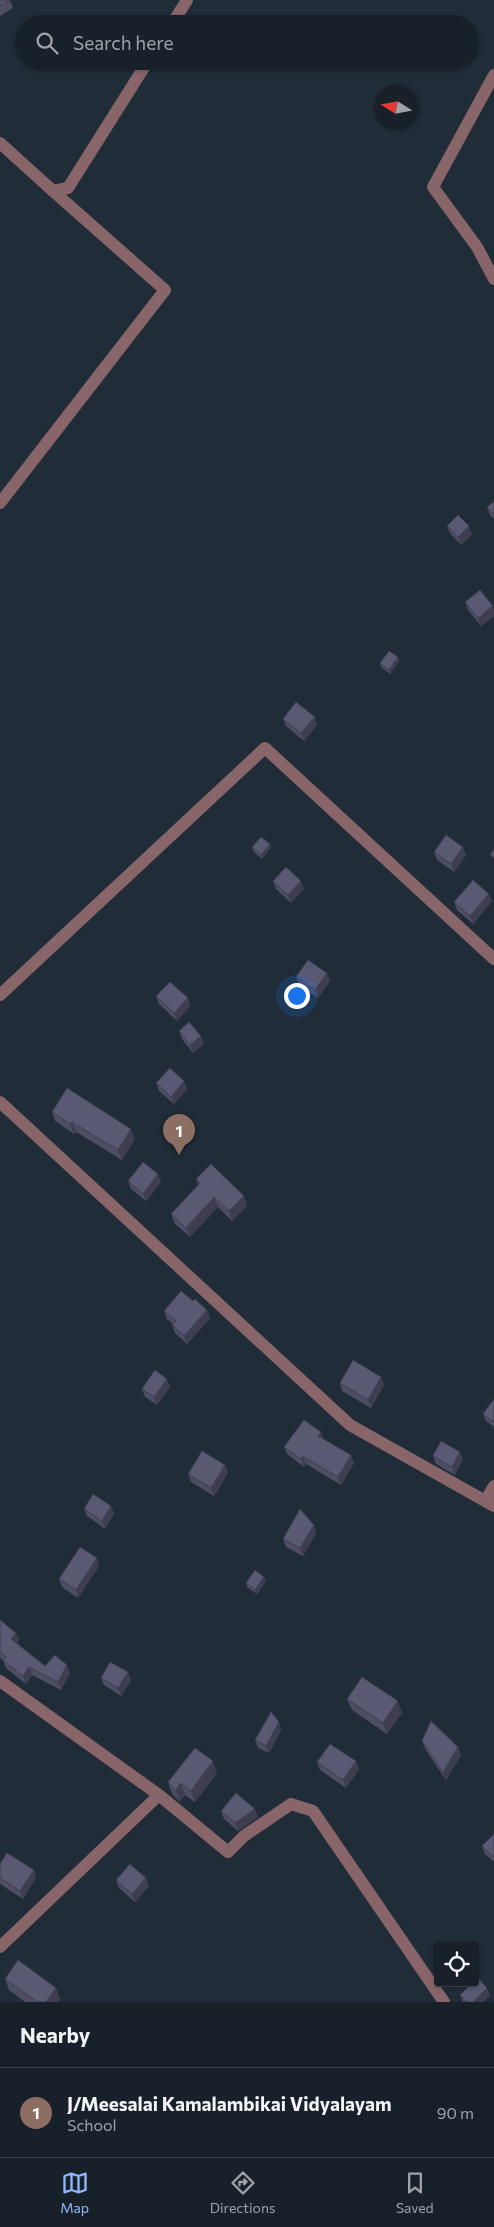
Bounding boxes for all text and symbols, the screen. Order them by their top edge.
search box [15,15,479,70]
icon: search [33,29,61,57]
text: Search here [73,31,173,54]
north arrow [374,85,419,130]
your location [284,983,310,1009]
pin: 1 [163,1114,195,1155]
map controls [434,1942,479,1987]
button: locate [434,1942,479,1987]
text: Nearby [20,2022,90,2047]
text: J/Meesalai Kamalambikai Vidyalayam [67,2092,392,2115]
text: 1 [32,2103,40,2122]
text: 90 m [437,2103,474,2122]
text: School [67,2115,117,2134]
tab: Map [60,2169,89,2216]
tab: Directions [210,2169,275,2216]
tab: Saved [396,2169,434,2216]

